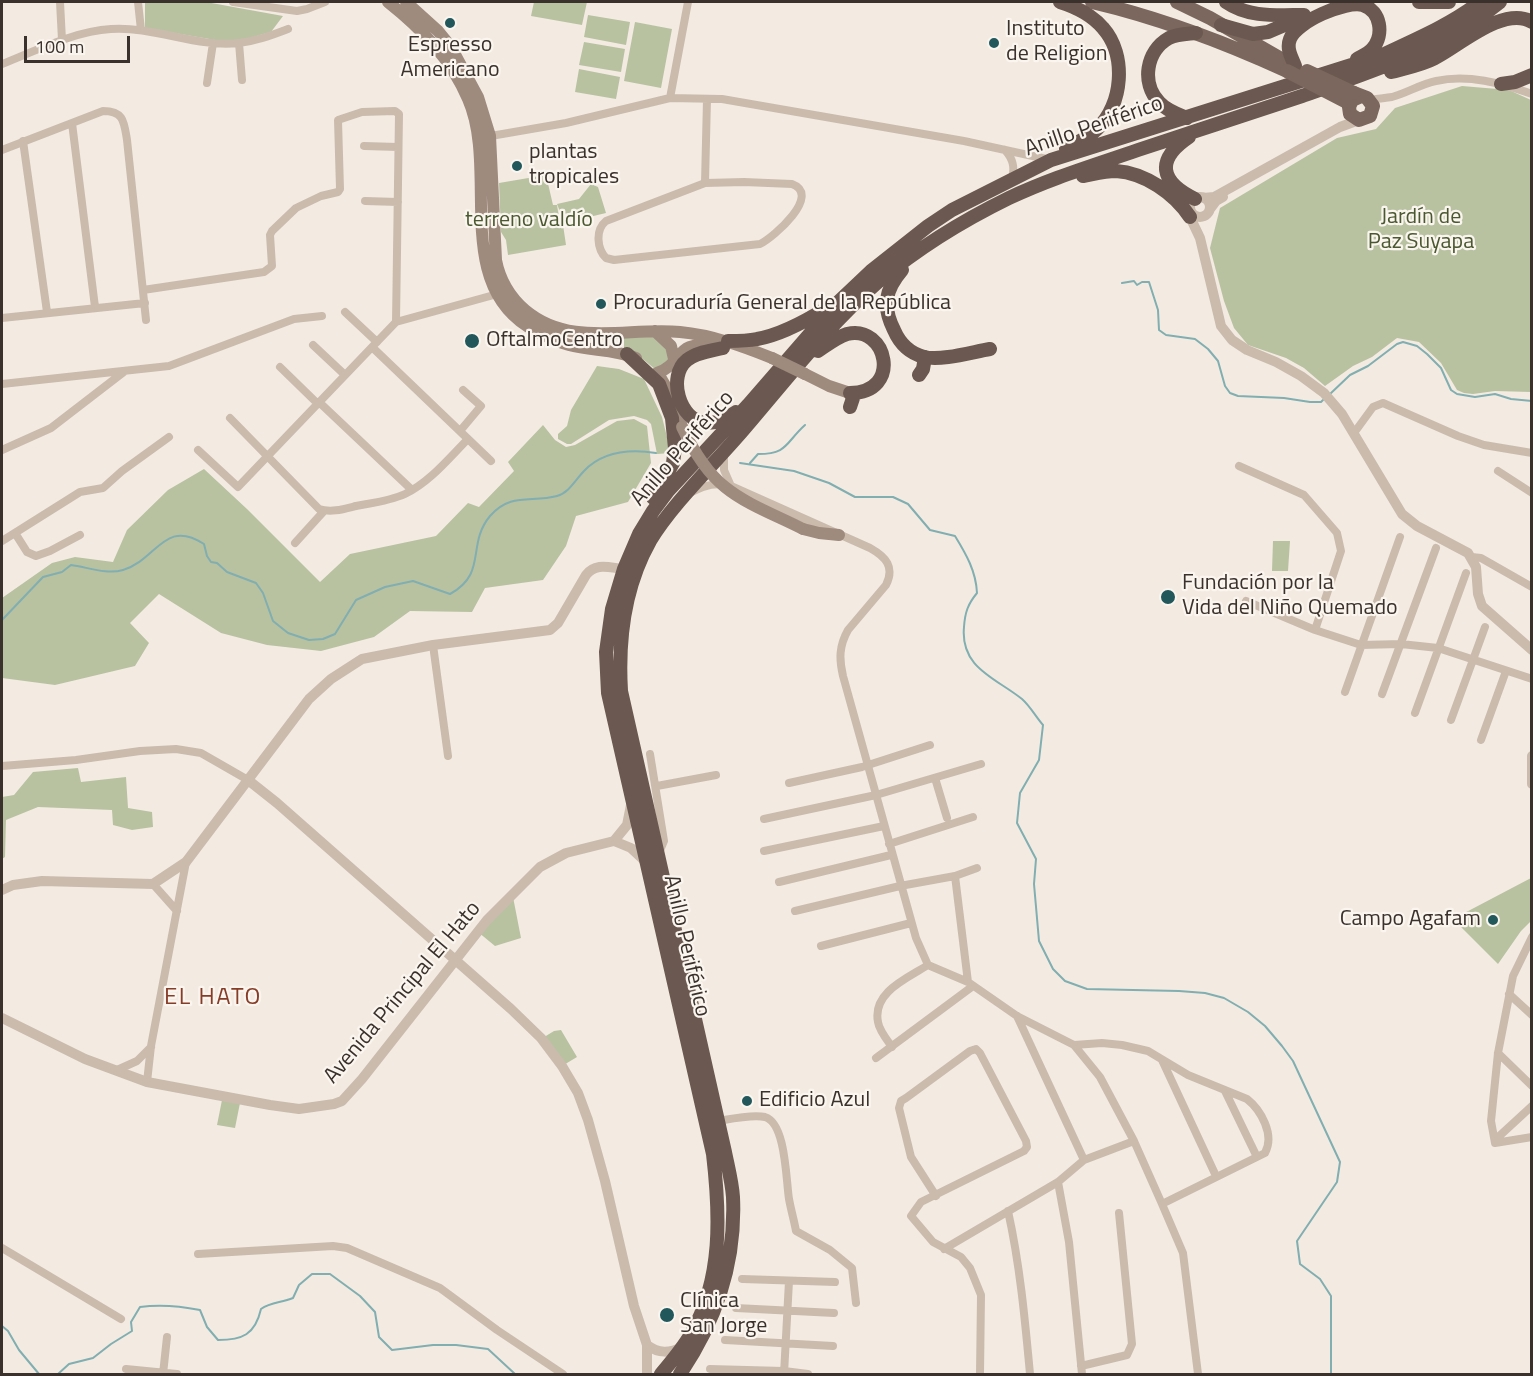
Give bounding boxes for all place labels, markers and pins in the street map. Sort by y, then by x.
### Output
marker: Espresso Americano [443,16,457,30]
place label: Instituto de Religion [1006,17,1108,68]
place label: Espresso Americano [400,33,500,84]
marker: Instituto de Religion [987,36,1001,50]
place label: plantas tropicales [529,140,619,192]
marker: plantas tropicales [510,159,524,173]
place label: Procuraduría General de la República [613,291,951,317]
marker: Procuraduría General de la República [594,297,608,311]
place label: OftalmoCentro [486,328,623,354]
marker: OftalmoCentro [463,332,481,350]
place label: Fundación por la Vida del Niño Quemado [1182,571,1398,622]
marker: Fundación por la Vida del Niño Quemado [1159,588,1177,606]
place label: Campo Agafam [1340,907,1481,933]
marker: Campo Agafam [1486,913,1500,927]
place label: Edificio Azul [759,1088,870,1114]
marker: Edificio Azul [740,1094,754,1108]
place label: Clínica San Jorge [680,1289,767,1340]
marker: Clínica San Jorge [658,1306,676,1324]

